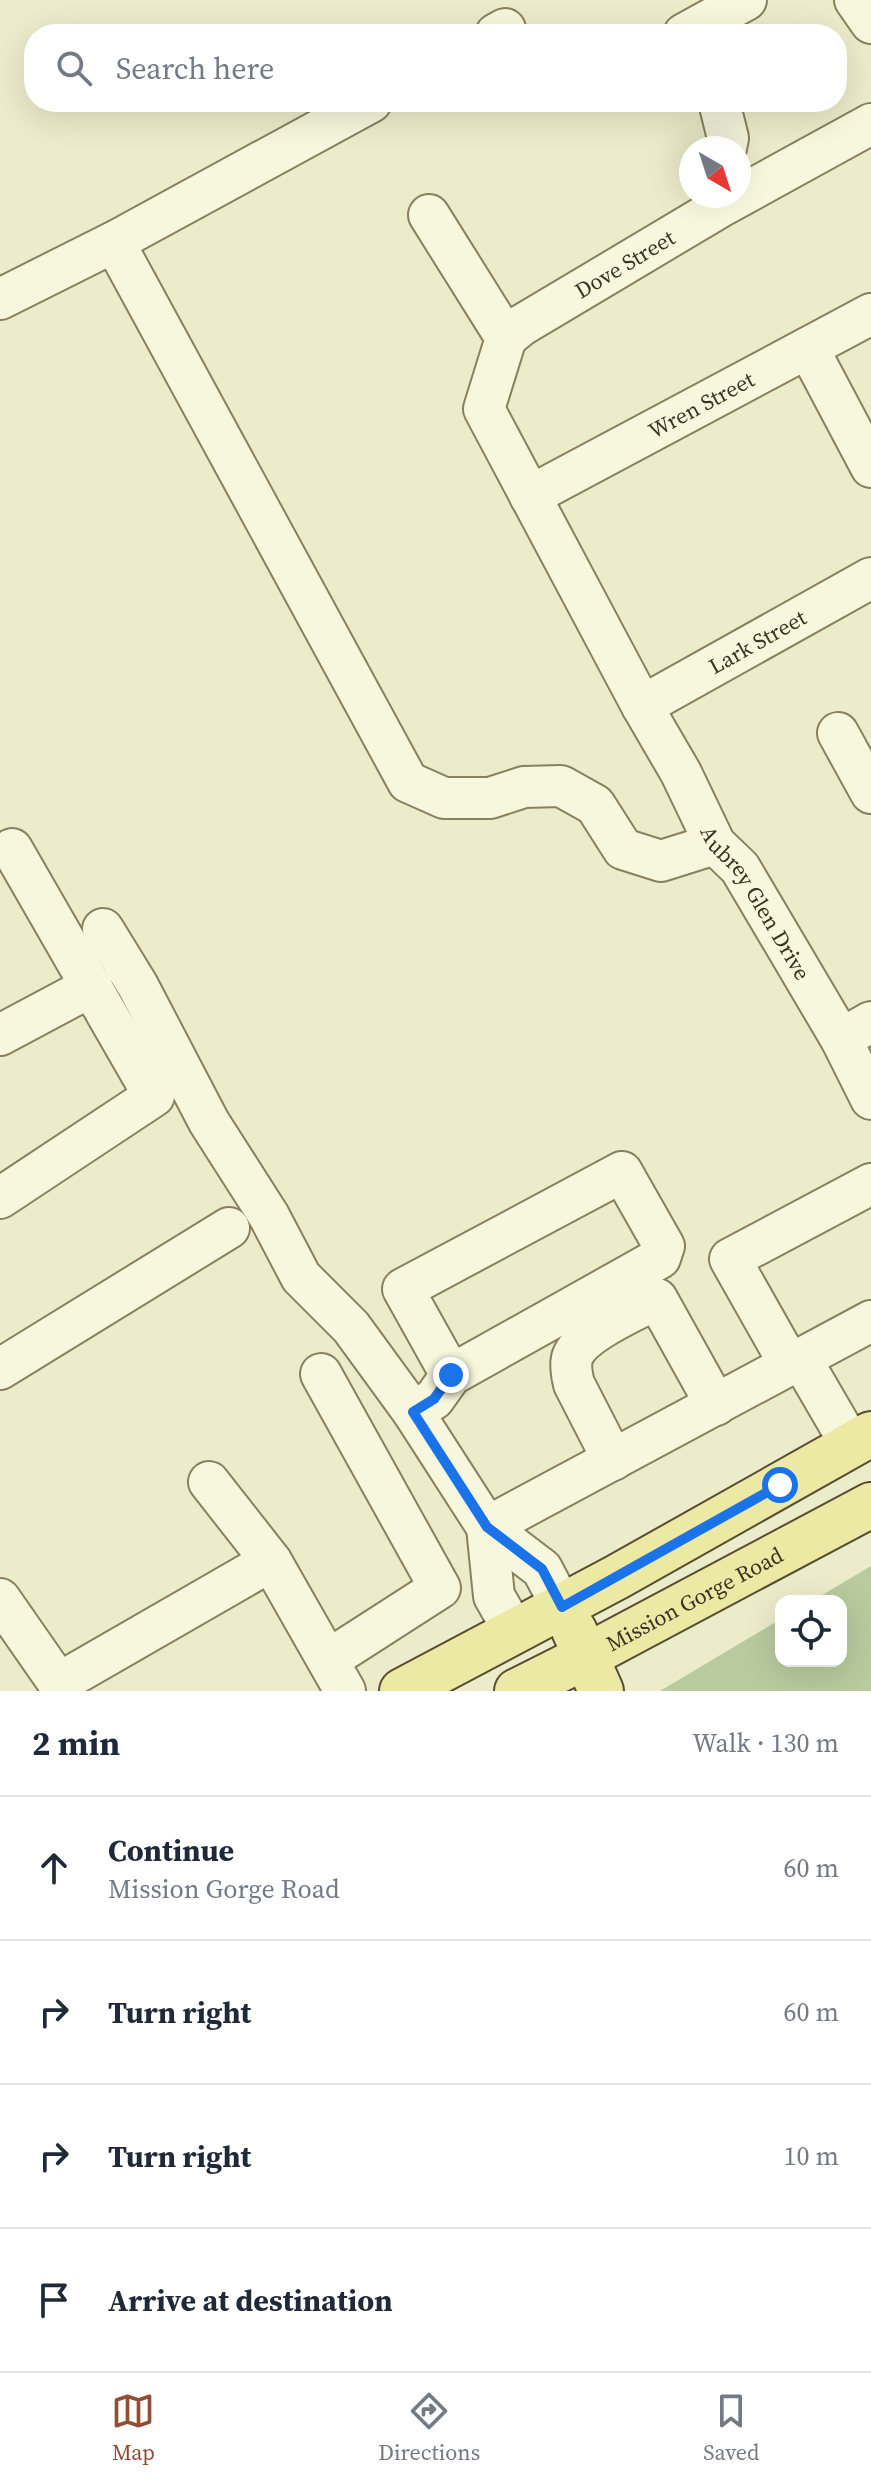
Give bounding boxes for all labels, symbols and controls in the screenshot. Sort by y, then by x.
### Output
search box [24,24,847,112]
icon: search [52,46,96,90]
text: Search here [116,48,274,89]
north arrow [679,136,751,208]
street label: Dove Street [569,222,681,305]
street label: Wren Street [643,364,760,445]
street label: Lark Street [703,602,812,681]
street label: Aubrey Glen Drive [694,821,818,985]
route end [433,1357,469,1393]
route start [762,1467,798,1503]
street label: Mission Gorge Road [601,1539,789,1658]
map controls [775,1595,847,1667]
button: locate [775,1595,847,1667]
text: 2 min [32,1720,120,1766]
text: Walk · 130 m [692,1725,839,1761]
text: Continue [108,1830,234,1871]
icon: ahead [32,1846,76,1890]
text: 60 m [784,1850,839,1886]
text: Mission Gorge Road [108,1871,340,1907]
icon: right [32,1990,76,2034]
text: Turn right [108,1992,251,2033]
text: 60 m [784,1994,839,2030]
icon: right [32,2134,76,2178]
text: Turn right [108,2136,251,2177]
text: 10 m [784,2138,839,2174]
icon: arrive [32,2278,76,2322]
text: Arrive at destination [108,2280,393,2321]
tab: Map [111,2389,155,2467]
tab: Directions [378,2389,480,2467]
tab: Saved [703,2389,760,2467]

